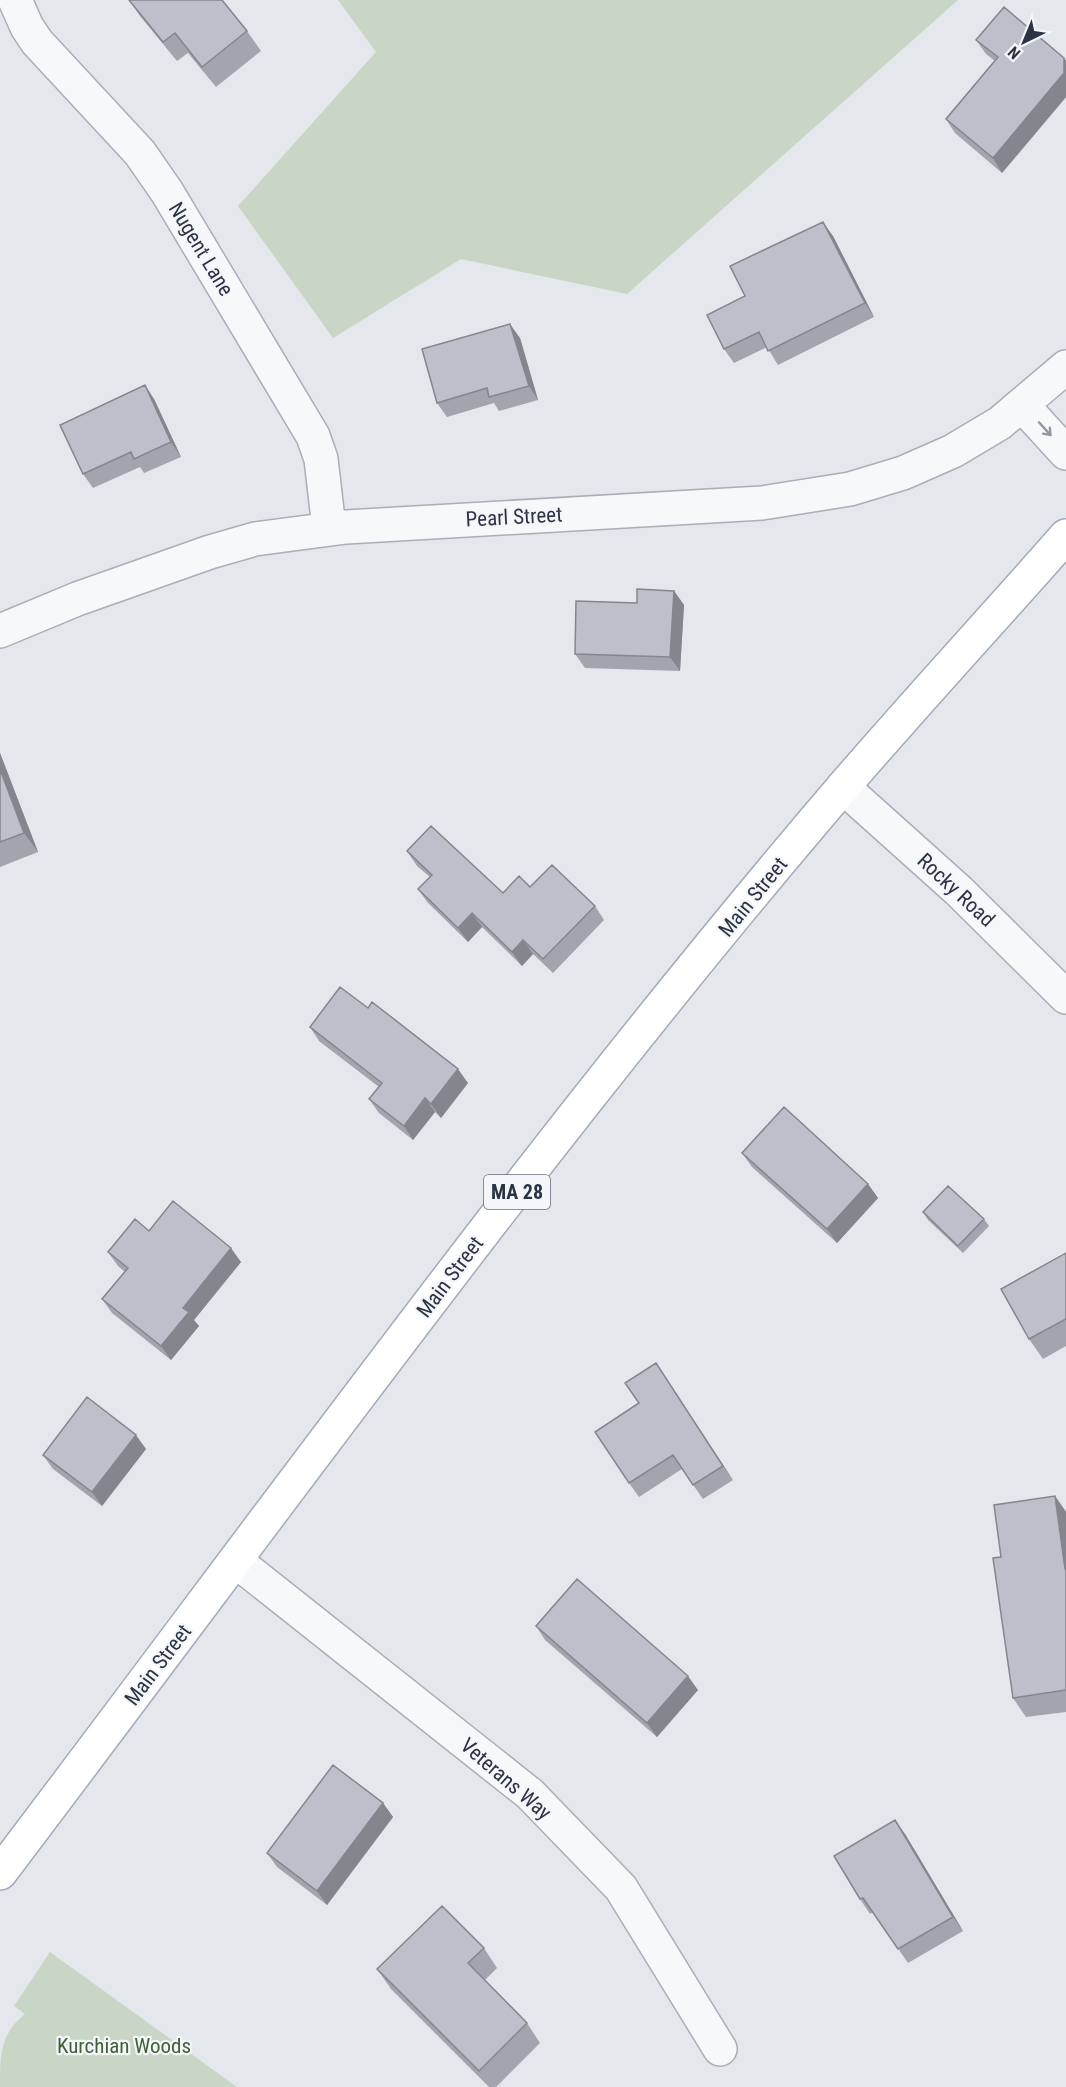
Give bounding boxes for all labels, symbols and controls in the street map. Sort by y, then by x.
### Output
north arrow [994,12,1054,72]
text: N [1004,42,1024,63]
street label: Nugent Lane [164,198,238,300]
one-way arrow [1038,421,1052,436]
street label: Pearl Street [465,502,563,532]
street label: Rocky Road [912,848,1000,932]
street label: Main Street [714,853,792,941]
road number: MA 28 [484,1175,550,1209]
street label: Main Street [412,1232,488,1322]
street label: Main Street [120,1620,196,1710]
street label: Veterans Way [456,1733,556,1825]
park label: Kurchian Woods [57,2034,191,2058]

